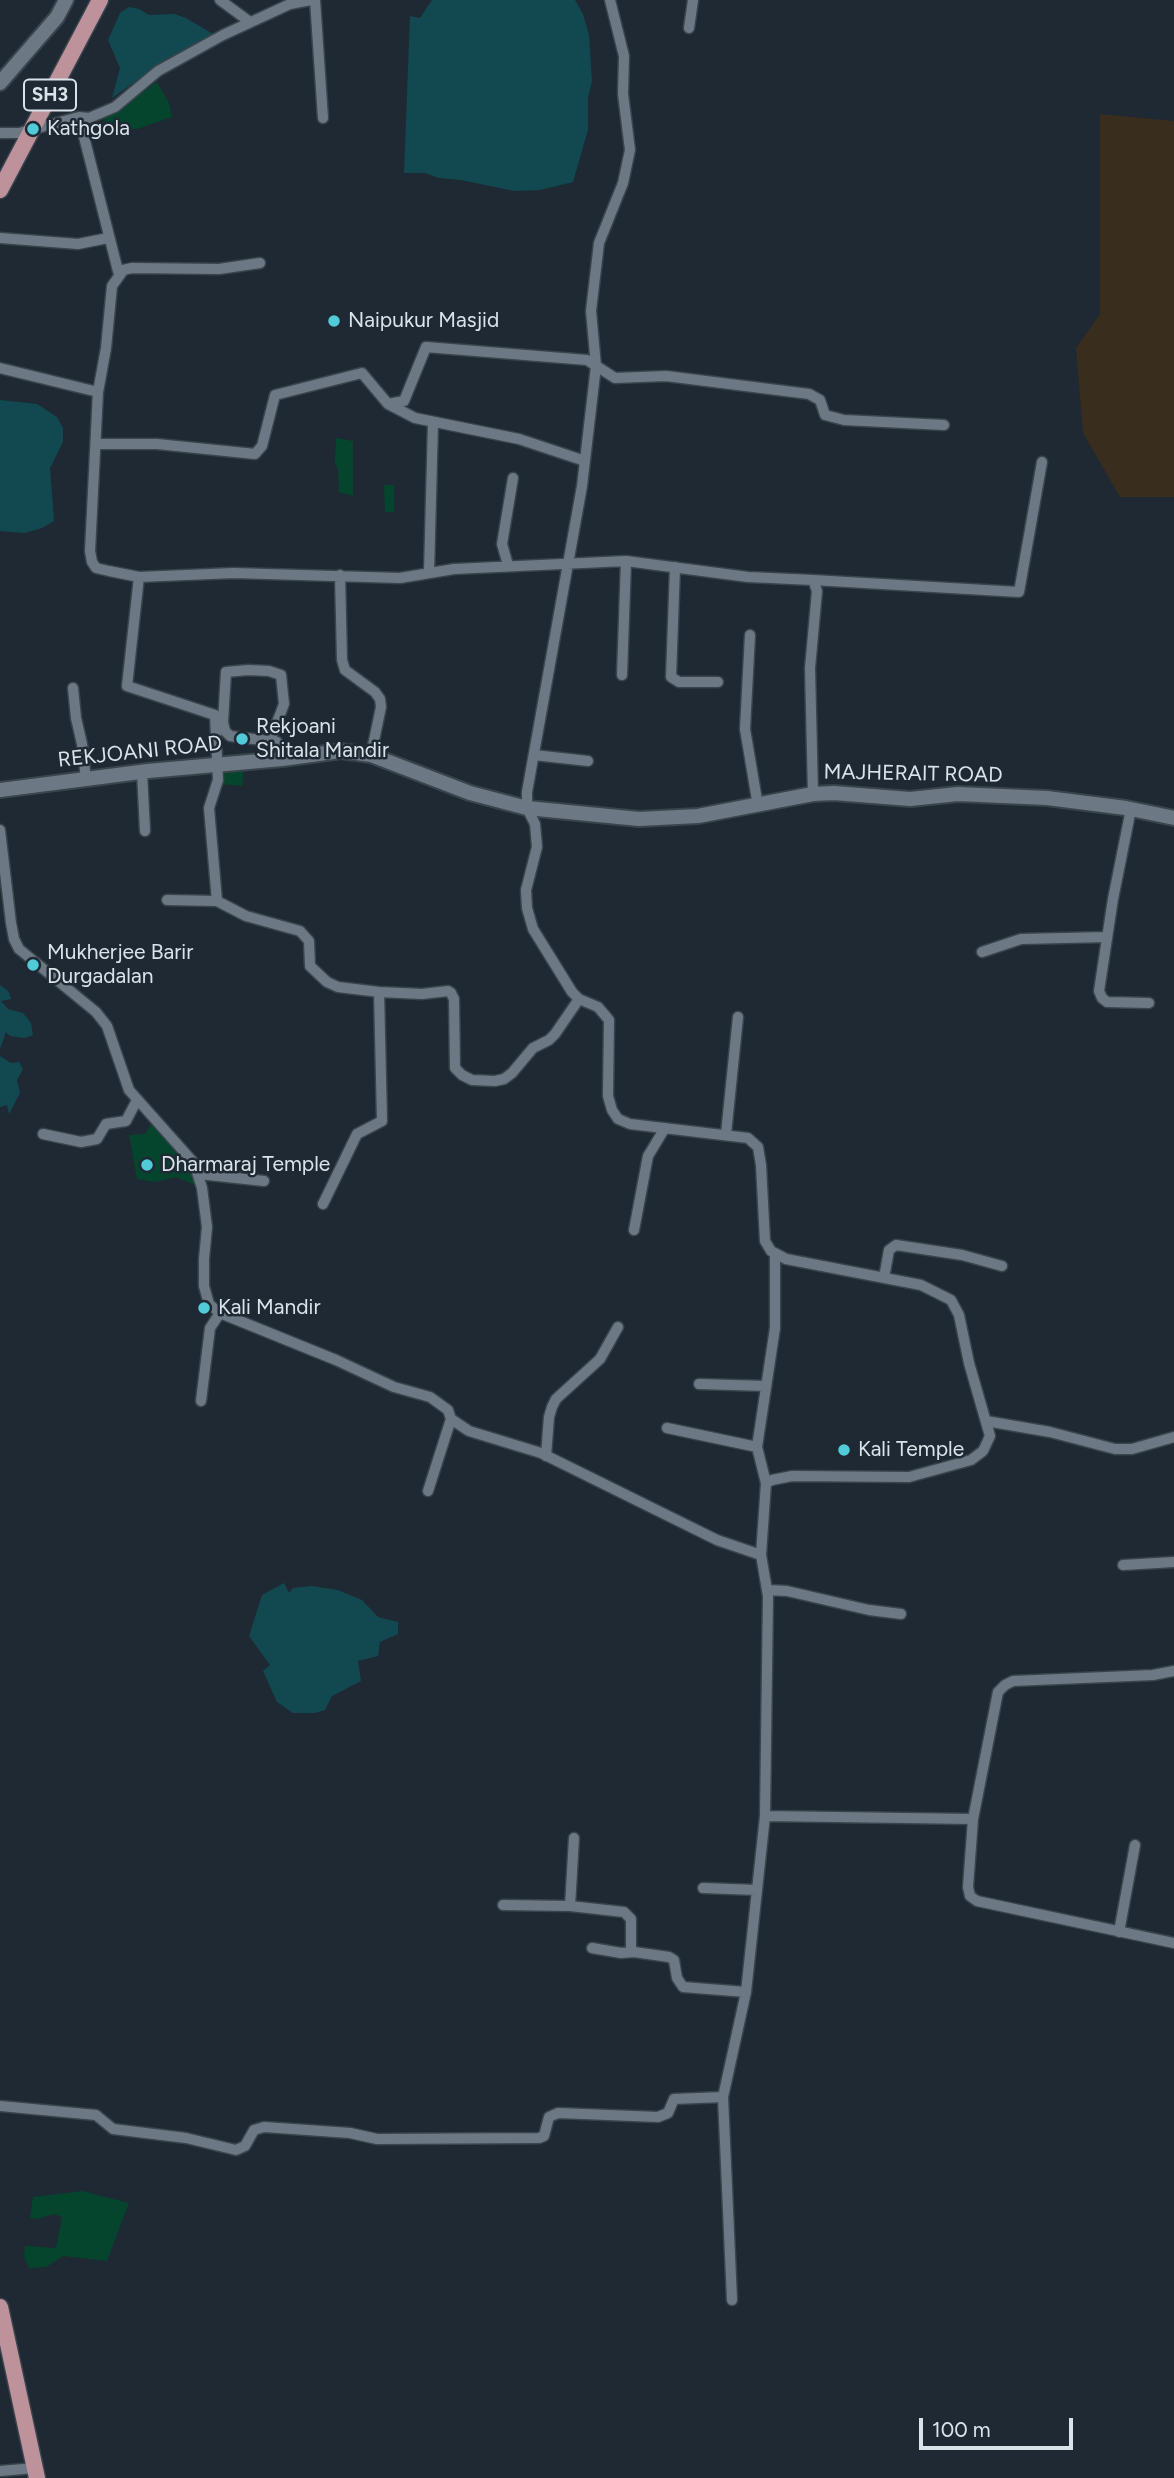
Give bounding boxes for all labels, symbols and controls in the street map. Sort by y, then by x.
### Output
road number: SH3 [24,80,76,110]
place label: Kathgola [47,116,130,142]
marker: Kathgola [25,121,41,137]
place label: Naipukur Masjid [348,308,499,334]
marker: Naipukur Masjid [326,313,342,329]
place label: Rekjoani Shitala Mandir [256,714,389,764]
street label: REKJOANI ROAD [57,731,223,773]
marker: Rekjoani Shitala Mandir [234,731,250,747]
street label: MAJHERAIT ROAD [823,760,1003,788]
place label: Mukherjee Barir Durgadalan [47,940,193,990]
marker: Mukherjee Barir Durgadalan [25,957,41,973]
place label: Dharmaraj Temple [161,1152,330,1178]
marker: Dharmaraj Temple [139,1157,155,1173]
place label: Kali Mandir [218,1295,320,1321]
marker: Kali Mandir [196,1300,212,1316]
place label: Kali Temple [858,1437,964,1463]
marker: Kali Temple [836,1442,852,1458]
scale bar [922,2404,1076,2448]
text: 100 m [932,2417,991,2442]

